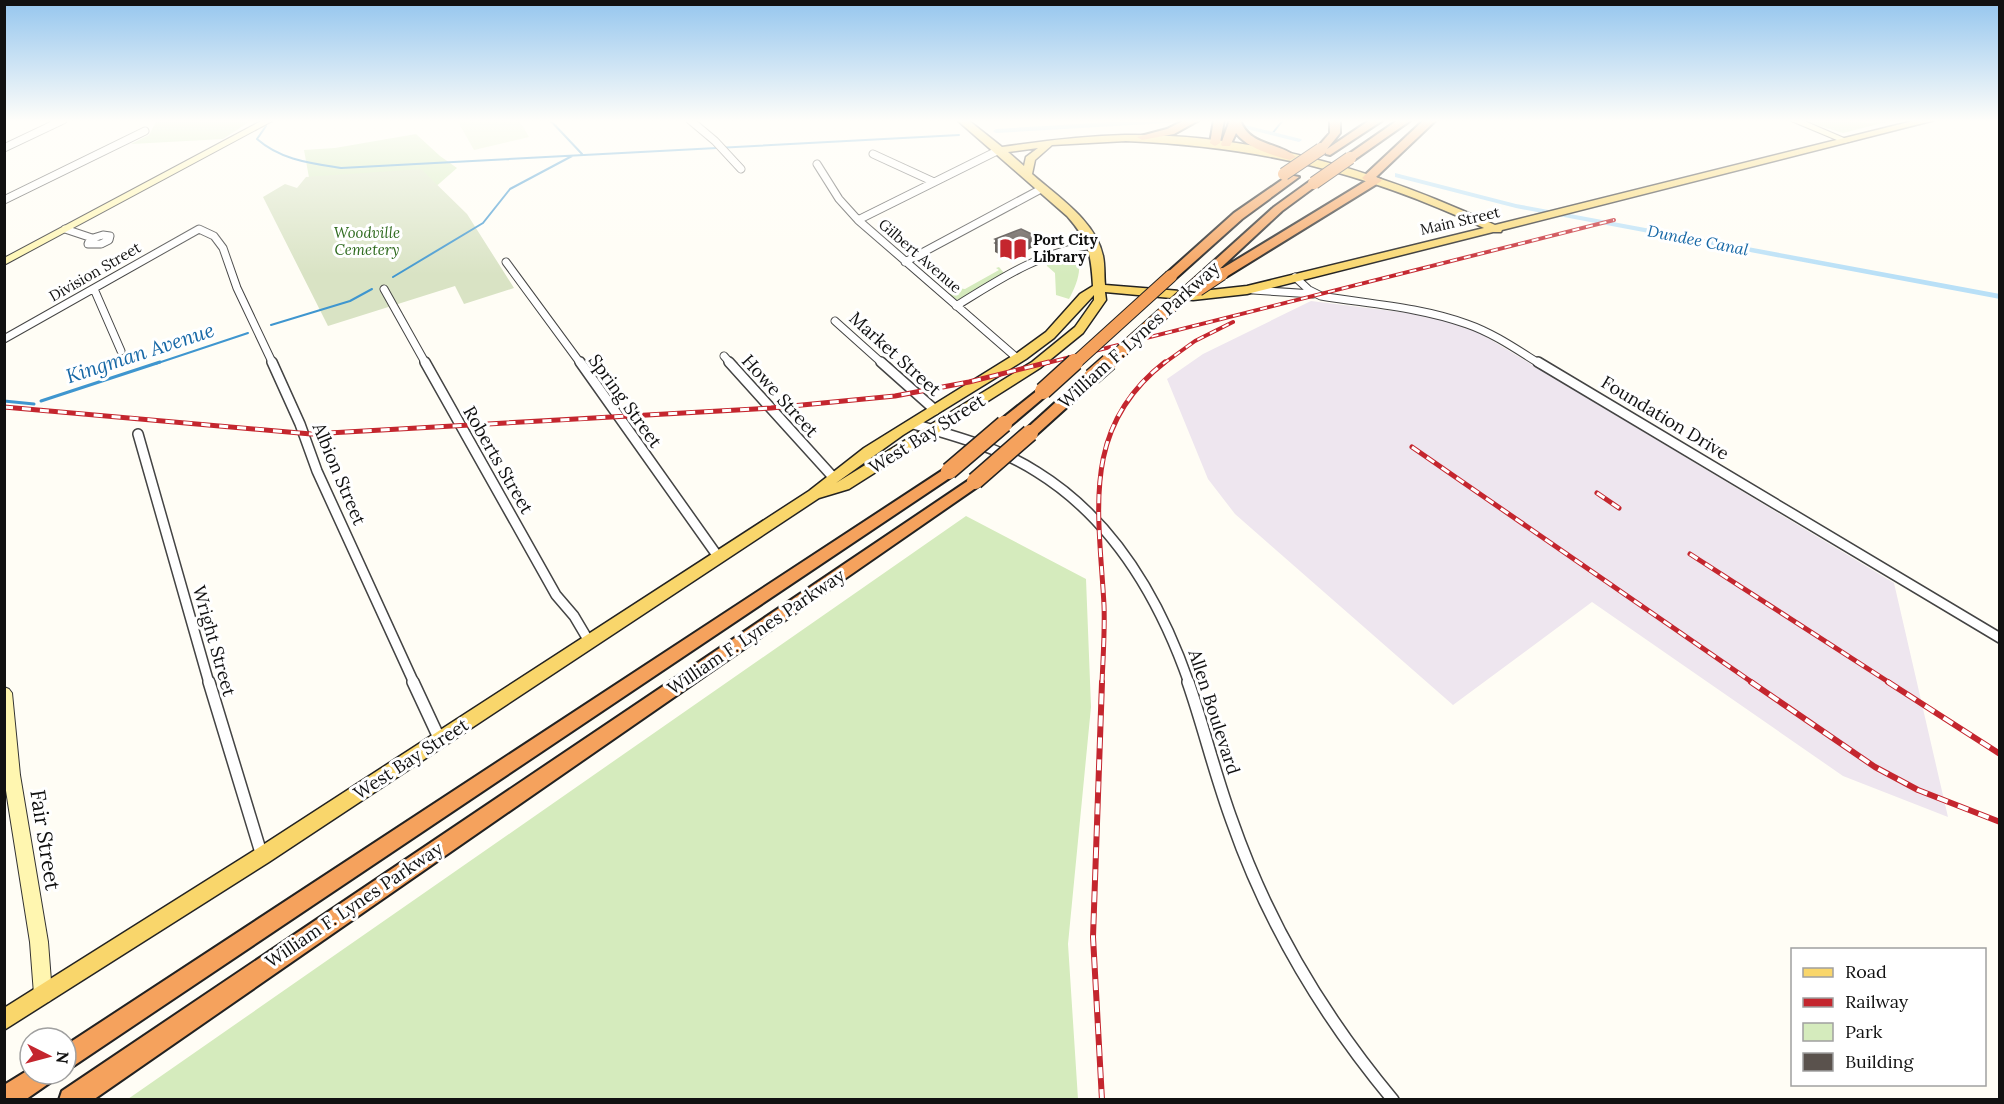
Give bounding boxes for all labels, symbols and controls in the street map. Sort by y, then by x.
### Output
street label: Main Street [1418,202,1502,239]
street label: Gilbert Avenue [875,214,966,297]
water label: Dundee Canal [1646,220,1751,260]
park label: Woodville Cemetery [334,223,400,259]
place label: Port City Library [1033,230,1099,266]
library icon: Port City Library [998,234,1028,264]
street label: Division Street [46,238,144,305]
street label: William F. Lynes Parkway [1053,256,1224,413]
street label: Market Street [845,306,946,401]
water label: Kingman Avenue [63,317,217,388]
street label: Spring Street [584,349,667,452]
street label: Howe Street [737,349,824,442]
street label: Foundation Drive [1597,370,1734,465]
street label: West Bay Street [864,389,989,478]
street label: Roberts Street [458,402,539,518]
street label: Albion Street [307,418,371,528]
street label: William F. Lynes Parkway [663,563,849,700]
street label: Wright Street [188,583,241,699]
street label: Allen Boulevard [1183,645,1246,778]
street label: West Bay Street [349,713,473,804]
street label: Fair Street [24,788,67,893]
street label: William F. Lynes Parkway [261,836,447,973]
legend [1791,948,1986,1086]
text: Road [1845,960,1887,983]
text: Railway [1845,990,1909,1013]
text: Park [1845,1020,1883,1043]
north arrow [18,1026,78,1086]
text: N [52,1050,74,1065]
text: Building [1845,1050,1915,1073]

